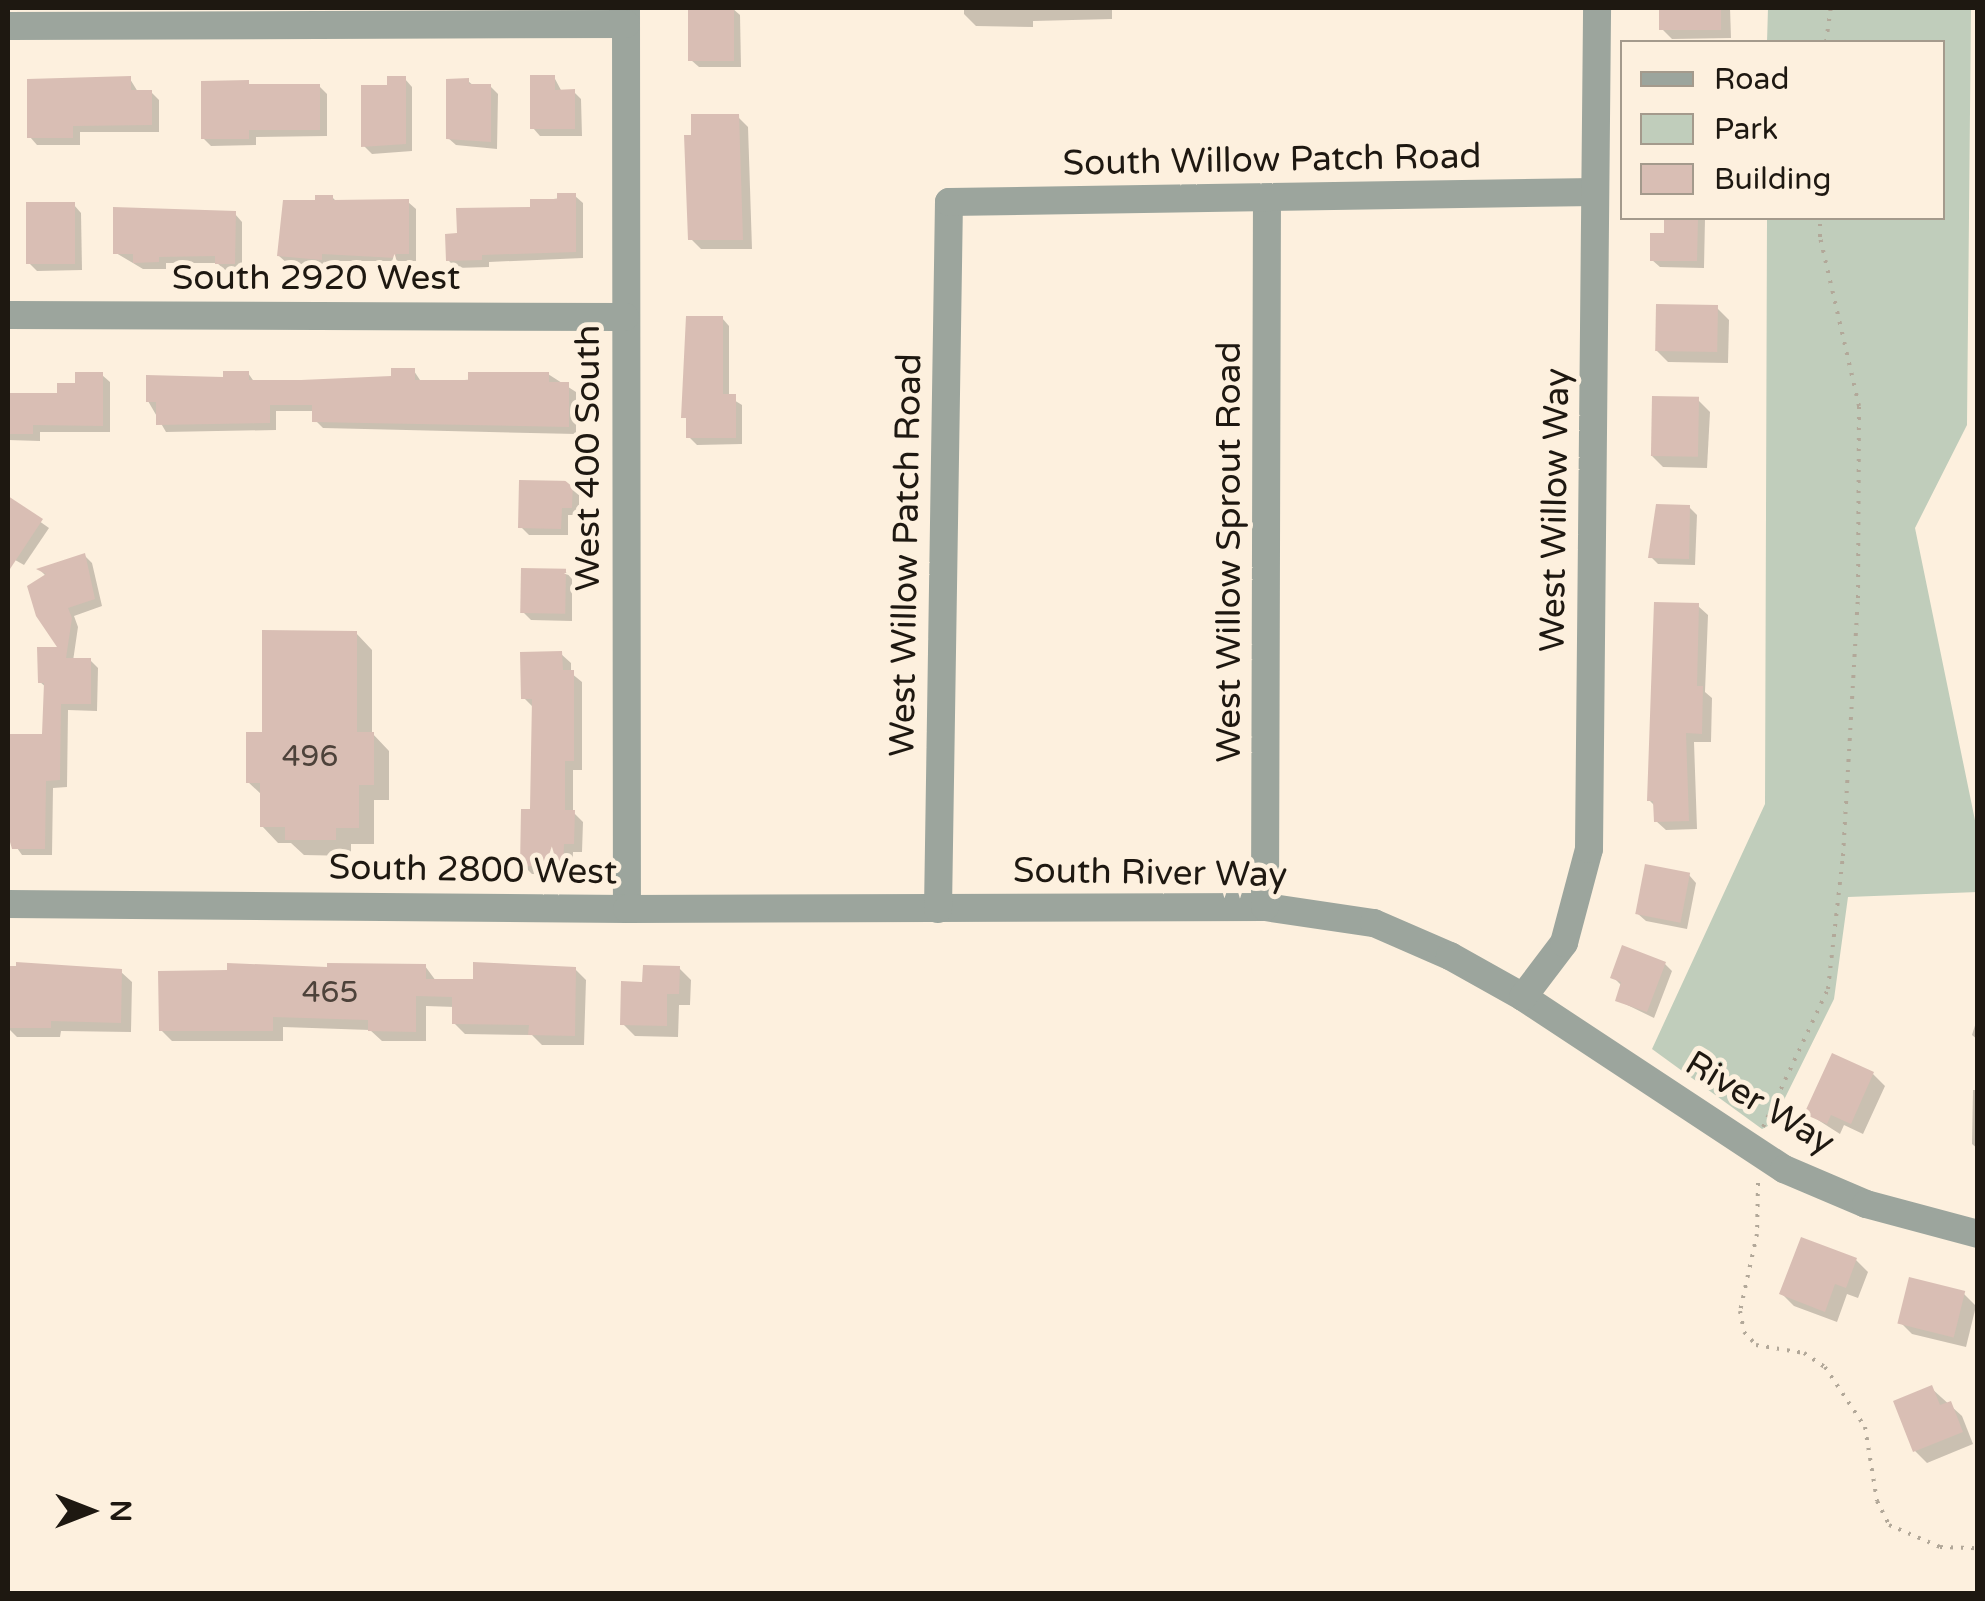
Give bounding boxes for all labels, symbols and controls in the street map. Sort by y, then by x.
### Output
legend [1620,40,1945,220]
text: Road [1714,61,1789,98]
text: Park [1714,111,1778,148]
street label: South Willow Patch Road [1062,135,1482,185]
text: Building [1714,161,1831,198]
street label: South 2920 West [172,257,460,299]
street label: West 400 South [567,325,609,591]
street label: West Willow Sprout Road [1208,341,1250,763]
street label: West Willow Patch Road [881,353,931,757]
street label: West Willow Way [1532,368,1578,652]
house number: 496 [282,739,338,775]
street label: South 2800 West [328,846,618,894]
street label: South River Way [1012,850,1288,896]
house number: 465 [302,975,358,1011]
street label: River Way [1678,1042,1842,1164]
north arrow [40,1461,140,1561]
text: N [103,1500,137,1522]

